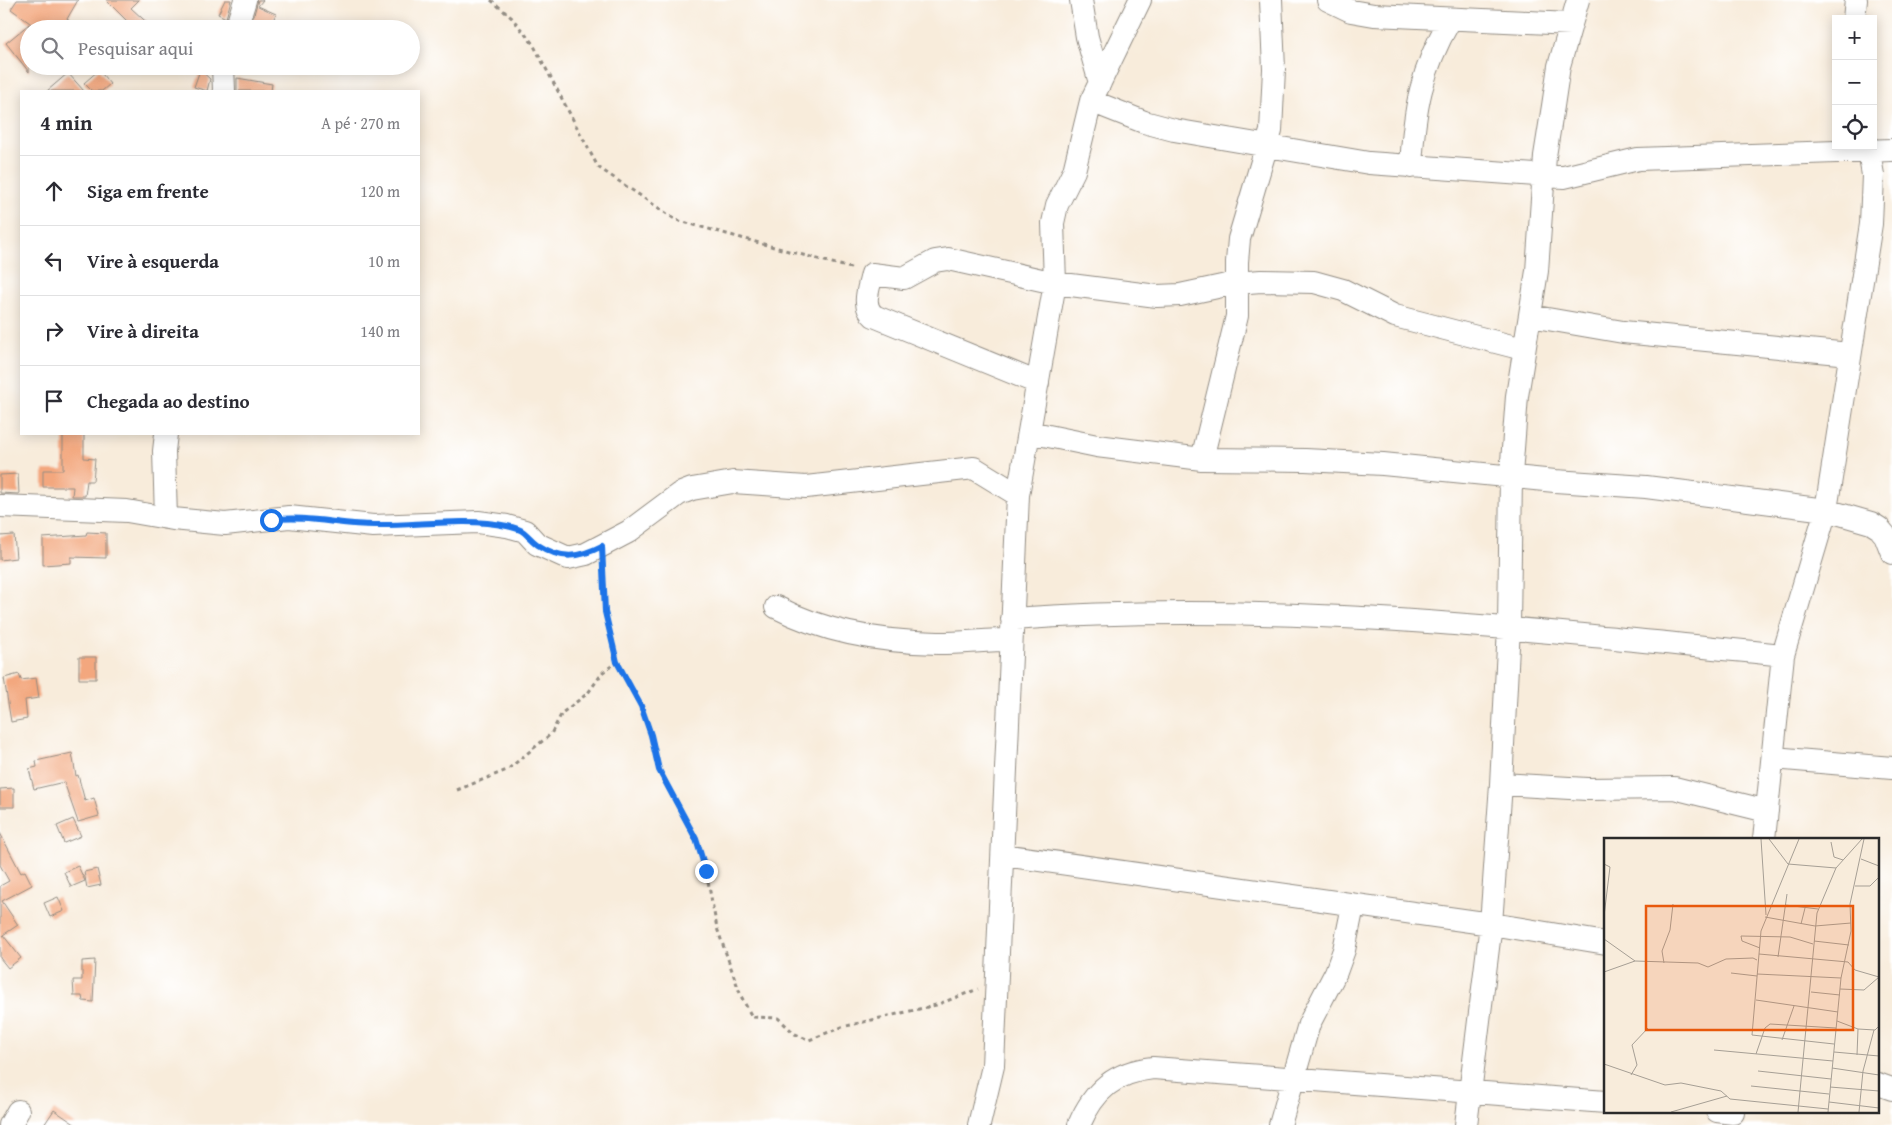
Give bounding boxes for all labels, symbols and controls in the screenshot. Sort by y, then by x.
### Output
map controls [1832,15,1877,150]
button: + [1832,15,1877,60]
search box [20,20,420,75]
icon: search [38,34,66,62]
text: Pesquisar aqui [78,34,193,62]
button: − [1832,60,1877,105]
button: locate [1832,105,1877,150]
text: 4 min [40,107,92,138]
text: A pé · 270 m [321,111,400,135]
icon: ahead [40,177,68,205]
text: Siga em frente [87,177,209,205]
text: 120 m [360,179,400,203]
icon: left [40,247,68,275]
text: Vire à esquerda [87,247,219,275]
text: 10 m [368,249,400,273]
icon: right [40,317,68,345]
text: Vire à direita [87,317,199,345]
text: 140 m [360,319,400,343]
icon: arrive [40,387,68,415]
text: Chegada ao destino [87,387,250,415]
route start [260,509,283,532]
inset map [1604,838,1880,1112]
route end [695,860,718,883]

